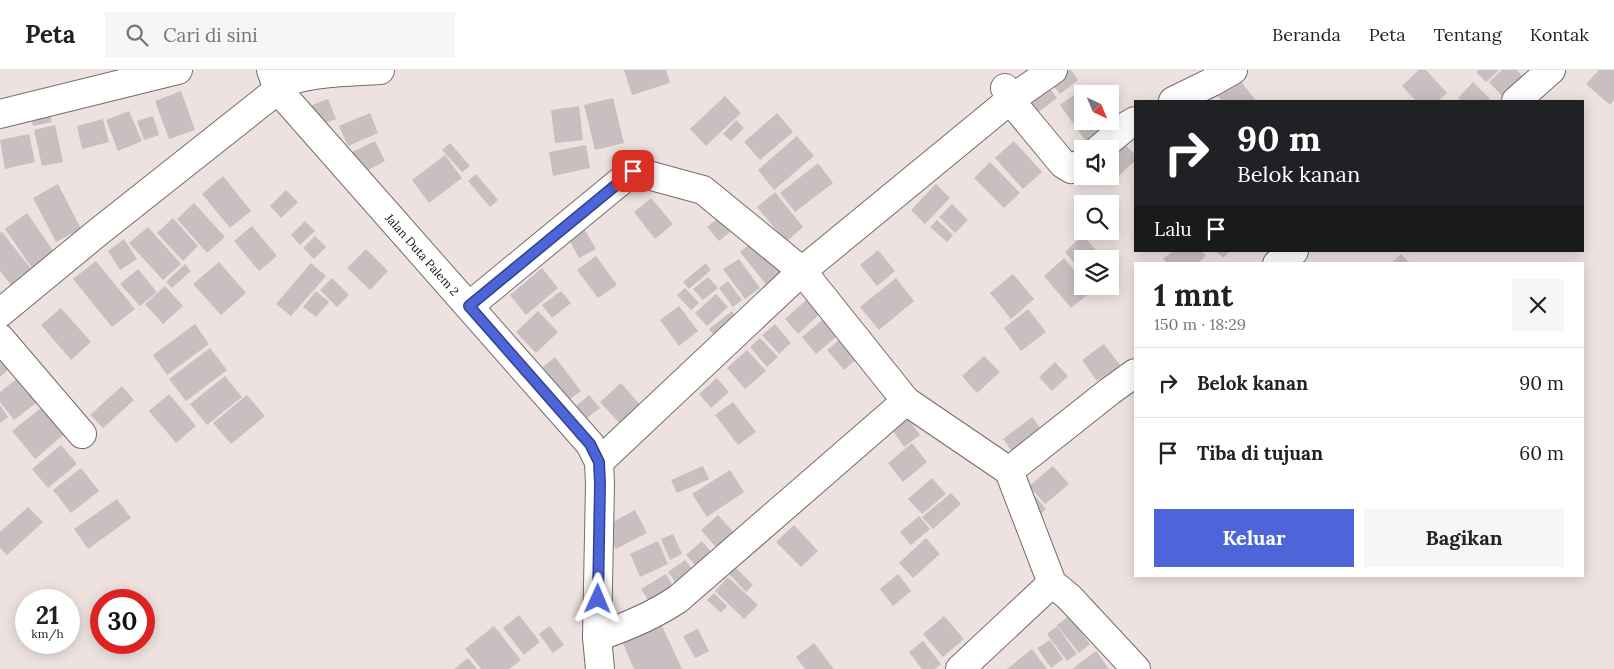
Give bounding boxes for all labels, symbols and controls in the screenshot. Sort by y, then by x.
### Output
search box [105,12,455,57]
text: Peta [25,19,75,50]
icon: search [123,21,151,49]
text: Cari di sini [163,23,258,47]
text: Beranda [1272,23,1341,46]
text: Peta [1369,23,1405,46]
text: Tentang [1433,23,1502,46]
text: Kontak [1530,23,1589,46]
north arrow [1074,85,1119,130]
map controls [1074,85,1119,295]
text: 90 m [1237,116,1321,161]
icon: right [1154,120,1219,185]
button: sound [1074,140,1119,185]
pin [612,150,654,192]
icon: arrive [619,157,647,185]
text: Belok kanan [1237,160,1360,188]
button: search [1074,195,1119,240]
street label: Jalan Duta Palem 2 [382,209,463,298]
icon: arrive [1202,215,1230,243]
text: Lalu [1154,217,1192,241]
button: layers [1074,250,1119,295]
text: 1 mnt [1154,276,1233,314]
button: close [1512,279,1564,331]
text: 150 m · 18:29 [1154,314,1246,334]
icon: right [1154,369,1182,397]
text: Belok kanan [1197,371,1308,395]
text: 90 m [1519,371,1564,395]
icon: arrive [1154,439,1182,467]
text: Tiba di tujuan [1197,441,1323,465]
text: 60 m [1519,441,1564,465]
button: Keluar [1154,509,1354,567]
button: Bagikan [1364,509,1564,567]
position arrow [571,572,623,624]
speed limit sign: 30 [90,589,155,654]
text: 21 [36,599,59,631]
text: km/h [31,626,64,641]

